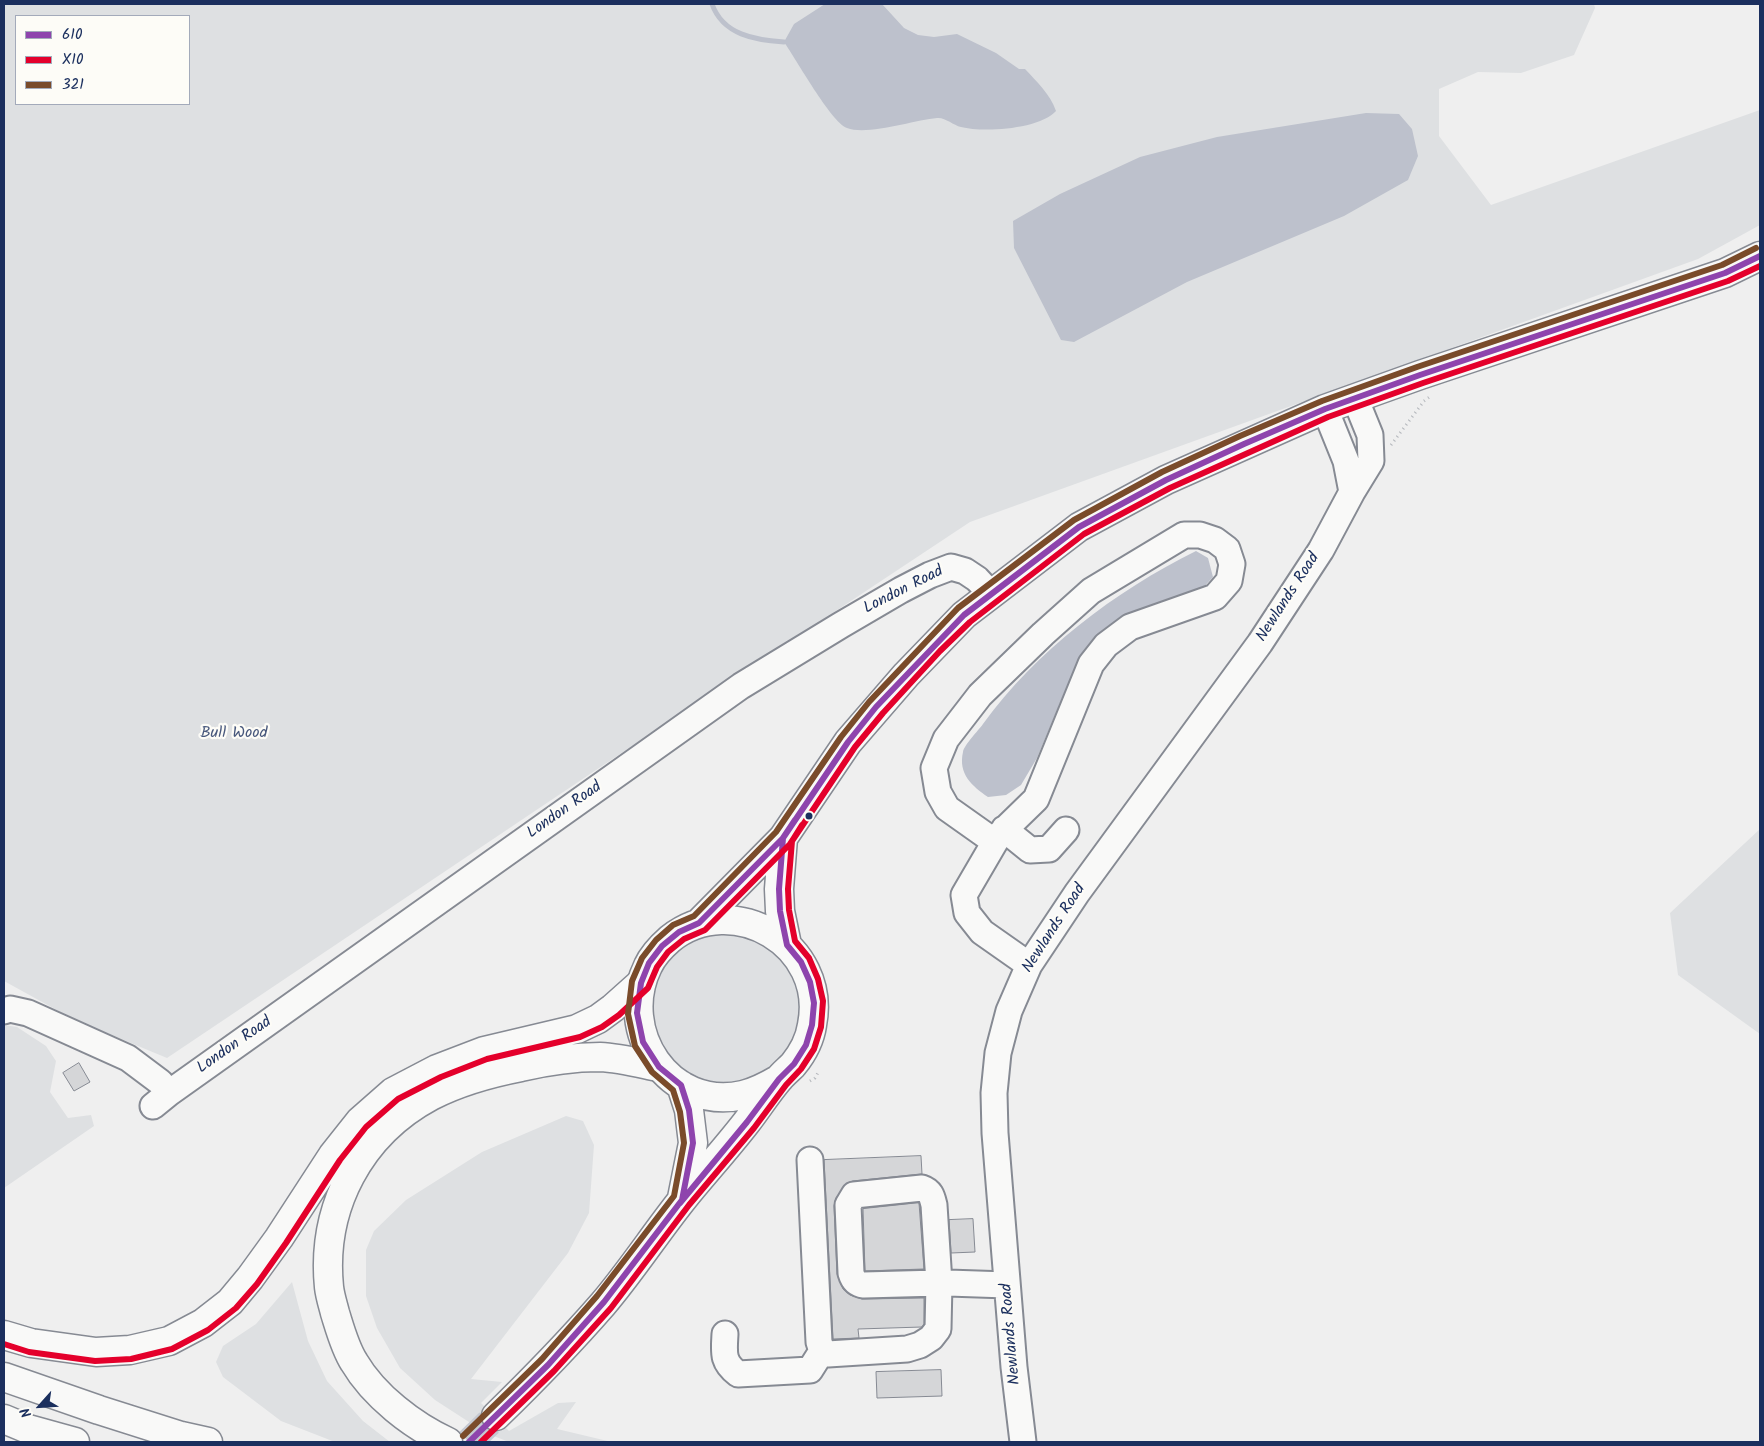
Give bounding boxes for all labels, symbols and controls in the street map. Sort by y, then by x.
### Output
legend [15,15,190,105]
text: 610 [62,23,83,47]
text: X10 [62,48,84,72]
text: 321 [62,73,84,97]
street label: Newlands Road [1253,550,1325,646]
street label: London Road [861,563,947,619]
park label: Bull Wood [200,724,268,744]
street label: London Road [524,778,606,844]
unlabelled marker [804,811,814,821]
street label: Newlands Road [1019,881,1091,977]
street label: London Road [194,1013,276,1079]
street label: Newlands Road [998,1282,1026,1386]
north arrow [15,1381,65,1431]
text: N [15,1404,38,1421]

